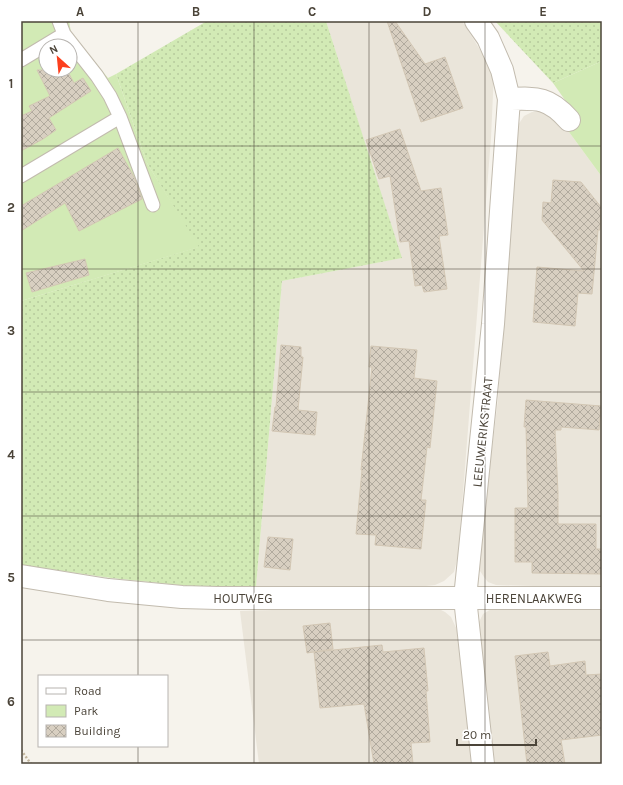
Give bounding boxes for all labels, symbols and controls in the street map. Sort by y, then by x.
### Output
text: A [76,4,84,19]
text: B [192,4,200,19]
text: C [308,4,316,19]
text: D [423,4,432,19]
text: E [539,4,547,19]
north arrow [38,38,78,78]
text: N [47,42,60,57]
text: 1 [9,76,13,91]
text: 2 [7,200,15,215]
text: 3 [7,323,15,338]
street label: LEEUWERIKSTRAAT [469,376,496,488]
text: 4 [7,447,15,462]
text: 5 [7,570,15,585]
street label: HOUTWEG [213,591,273,606]
street label: HERENLAAKWEG [486,591,582,606]
legend [38,675,168,747]
text: Road [74,684,102,698]
text: 6 [7,694,15,709]
text: Park [74,704,99,718]
scale bar [457,721,536,747]
text: Building [74,724,121,738]
text: 20 m [463,728,491,742]

